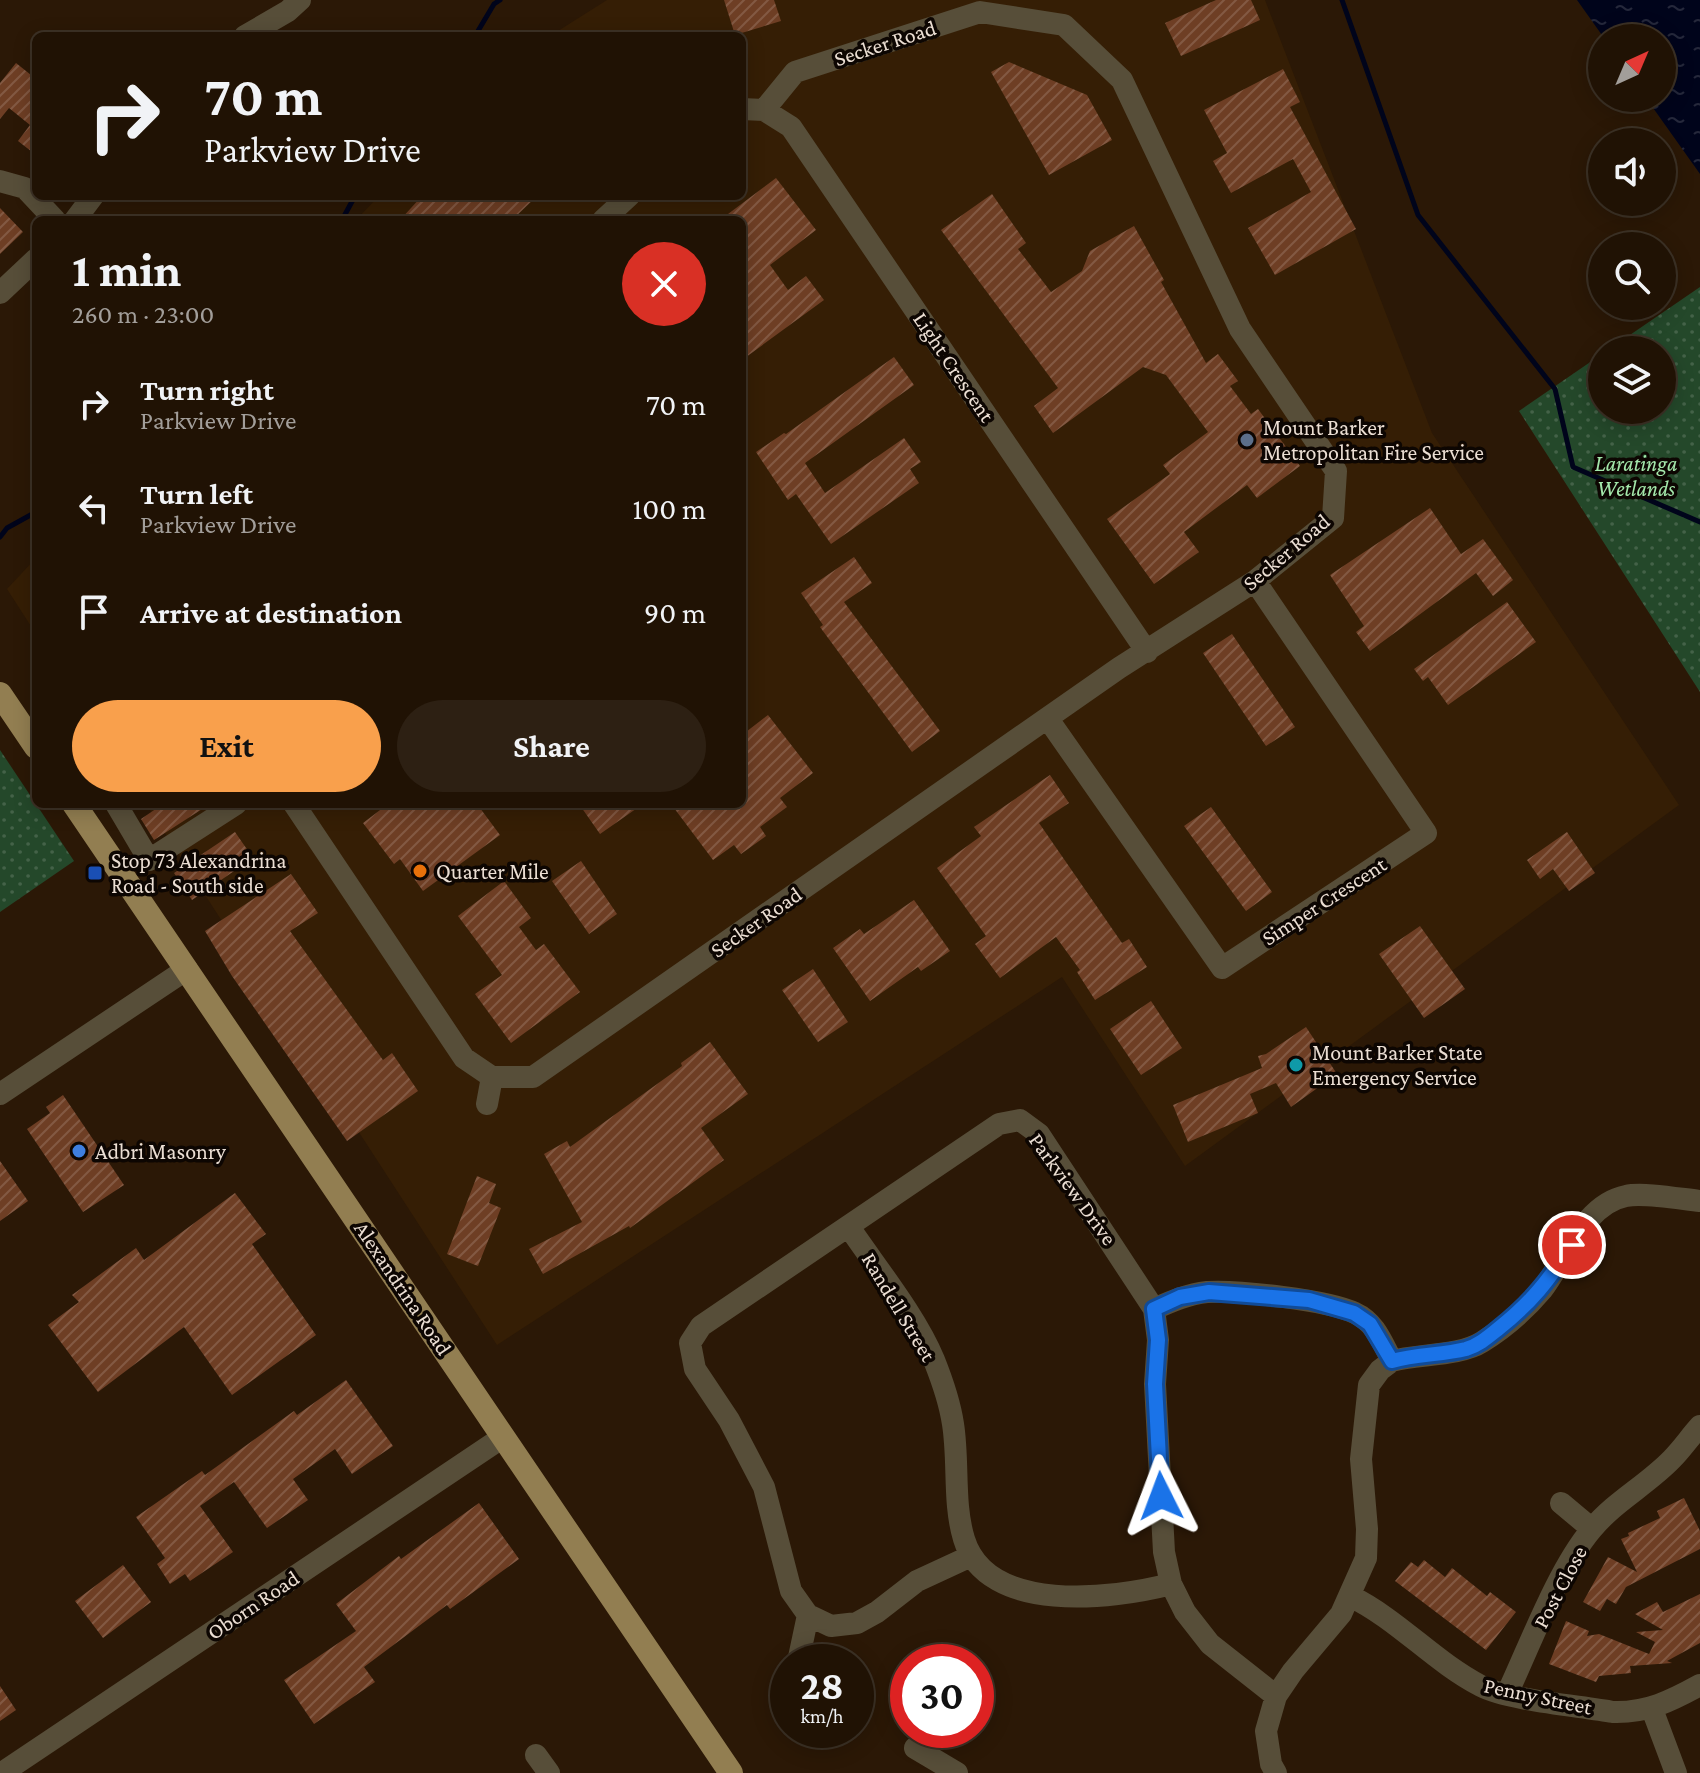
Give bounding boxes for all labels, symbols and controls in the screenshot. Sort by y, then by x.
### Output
street label: Secker Road [831,15,939,71]
north arrow [1588,24,1676,112]
map controls [1588,24,1676,424]
icon: right [72,64,176,168]
text: 70 m [204,65,323,127]
button: sound [1588,128,1676,216]
text: Parkview Drive [204,130,421,170]
button: search [1588,232,1676,320]
button: close [622,242,706,326]
text: 1 min [72,243,181,296]
text: 260 m · 23:00 [72,300,214,329]
street label: Light Crescent [908,307,1000,427]
button: layers [1588,336,1676,424]
text: Turn right [140,373,274,406]
icon: right [72,382,116,426]
text: 70 m [646,388,706,421]
text: Parkview Drive [140,406,297,435]
place label: Mount Barker Metropolitan Fire Service [1263,415,1484,465]
marker: Mount Barker Metropolitan Fire Service [1238,431,1256,449]
park label: Laratinga Wetlands [1595,451,1677,501]
text: Turn left [140,477,253,510]
icon: left [72,486,116,530]
text: 100 m [632,492,706,525]
street label: Secker Road [1238,508,1335,596]
text: Parkview Drive [140,510,297,539]
icon: arrive [72,590,116,634]
text: Arrive at destination [140,596,402,629]
text: 90 m [644,596,706,629]
button: Exit [72,700,381,792]
button: Share [397,700,706,792]
place label: Stop 73 Alexandrina Road - South side [111,848,287,898]
street label: Simper Crescent [1257,851,1391,951]
place label: Quarter Mile [436,859,549,884]
marker: Quarter Mile [411,862,429,880]
marker: Stop 73 Alexandrina Road - South side [86,864,104,882]
street label: Secker Road [706,881,807,963]
place label: Mount Barker State Emergency Service [1312,1040,1482,1090]
marker: Mount Barker State Emergency Service [1287,1056,1305,1074]
street label: Parkview Drive [1024,1128,1122,1250]
place label: Adbri Masonry [95,1139,227,1164]
marker: Adbri Masonry [70,1142,88,1160]
pin [1538,1211,1606,1279]
street label: Alexandrina Road [349,1216,457,1360]
icon: arrive [1550,1223,1594,1267]
street label: Randell Street [857,1248,942,1367]
position arrow [1119,1454,1203,1538]
street label: Post Close [1528,1542,1592,1632]
street label: Oborn Road [202,1565,304,1645]
speed limit sign: 30 [890,1644,994,1748]
text: 28 [800,1663,844,1708]
street label: Penny Street [1482,1672,1595,1720]
text: km/h [800,1705,844,1727]

